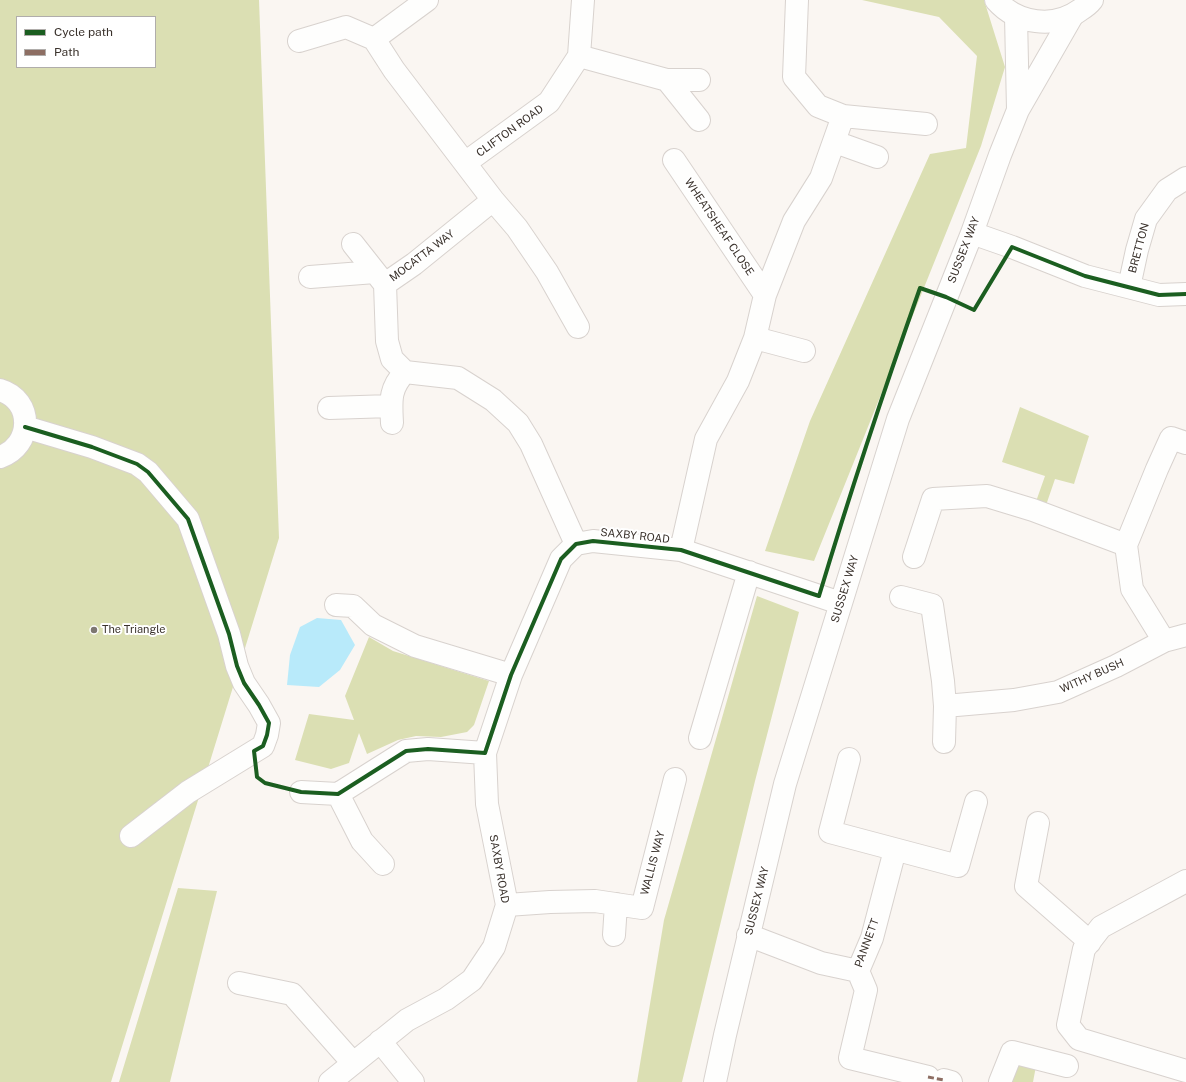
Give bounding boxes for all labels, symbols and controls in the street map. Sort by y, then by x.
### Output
legend [16,16,156,68]
text: Cycle path [54,25,113,39]
text: Path [54,45,80,59]
street label: CLIFTON ROAD [474,102,546,160]
street label: WHEATSHEAF CLOSE [682,176,756,278]
street label: SUSSEX WAY [945,215,983,285]
street label: BRETTON [1126,221,1152,275]
street label: MOCATTA WAY [387,227,457,285]
street label: SAXBY ROAD [600,526,670,546]
street label: SUSSEX WAY [828,554,862,624]
place label: The Triangle [102,623,166,637]
marker: The Triangle [89,625,99,635]
street label: WITHY BUSH [1058,656,1126,696]
street label: WALLIS WAY [638,830,668,896]
street label: SAXBY ROAD [486,834,512,904]
street label: SUSSEX WAY [742,865,772,937]
street label: PANNETT [852,917,882,969]

